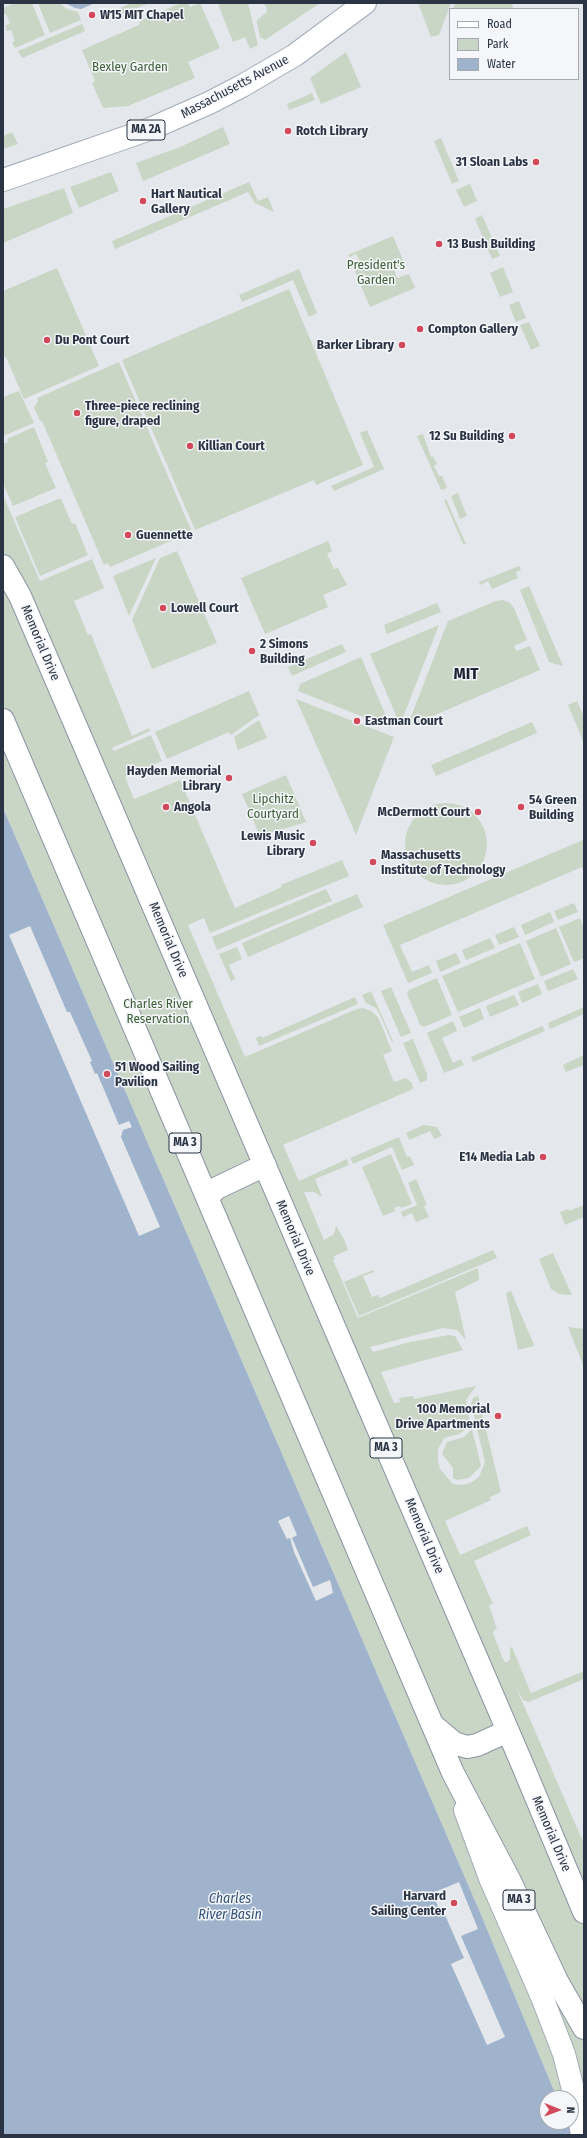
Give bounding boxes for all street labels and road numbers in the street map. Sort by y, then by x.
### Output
street label: Massachusetts Avenue [178,52,292,122]
road number: MA 2A [127,120,165,140]
street label: Memorial Drive [17,603,63,683]
street label: Memorial Drive [145,900,191,980]
road number: MA 3 [169,1133,201,1153]
street label: Memorial Drive [272,1198,318,1278]
road number: MA 3 [370,1438,402,1458]
street label: Memorial Drive [401,1496,447,1576]
street label: Memorial Drive [528,1794,574,1874]
road number: MA 3 [503,1890,535,1910]

